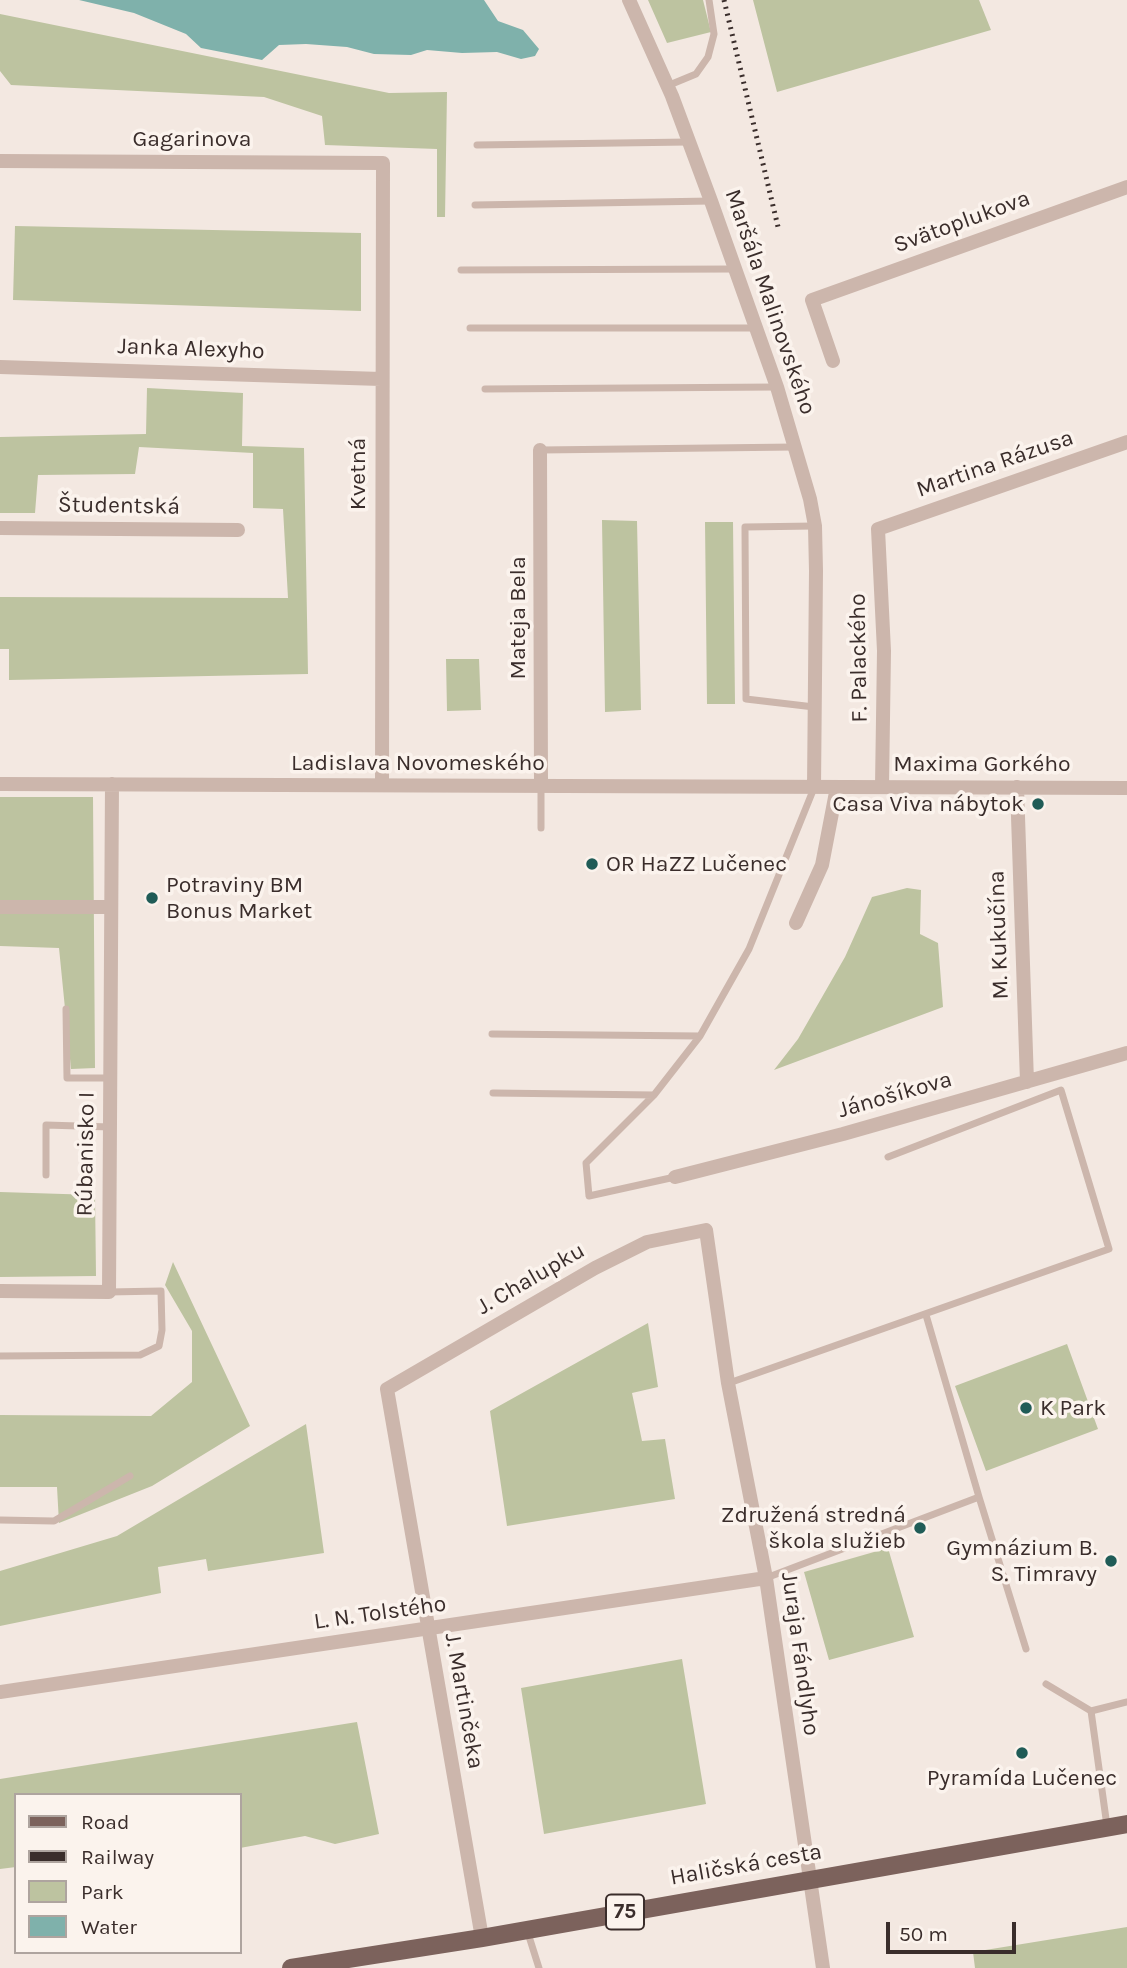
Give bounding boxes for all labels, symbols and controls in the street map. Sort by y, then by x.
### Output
street label: Gagarinova [133,125,251,153]
street label: Svätoplukova [890,185,1034,259]
street label: Maršála Malinovského [718,186,822,418]
street label: Janka Alexyho [117,333,265,365]
street label: Martina Rázusa [913,424,1077,504]
street label: Kvetná [344,438,372,510]
street label: Študentská [58,491,180,521]
street label: Mateja Bela [504,556,532,680]
street label: F. Palackého [844,593,874,723]
street label: Ladislava Novomeského [291,749,545,777]
street label: Maxima Gorkého [893,750,1071,778]
place label: Casa Viva nábytok [833,790,1024,818]
marker: Casa Viva nábytok [1030,796,1046,812]
place label: OR HaZZ Lučenec [606,850,787,878]
marker: OR HaZZ Lučenec [584,856,600,872]
street label: M. Kukučína [983,870,1015,1000]
place label: Potraviny BM Bonus Market [166,871,312,925]
marker: Potraviny BM Bonus Market [144,890,160,906]
street label: Jánošíkova [835,1066,955,1124]
street label: Rúbanisko I [71,1091,101,1217]
street label: J. Chalupku [472,1237,590,1321]
place label: K Park [1040,1394,1106,1422]
marker: K Park [1018,1400,1034,1416]
place label: Združená stredná škola služieb [721,1501,906,1555]
marker: Združená stredná škola služieb [912,1520,928,1536]
place label: Gymnázium B. S. Timravy [946,1534,1097,1588]
marker: Gymnázium B. S. Timravy [1103,1553,1119,1569]
street label: Juraja Fándlyho [775,1570,825,1738]
street label: L. N. Tolstého [312,1590,448,1636]
street label: J. Martinčeka [438,1631,490,1771]
marker: Pyramída Lučenec [1014,1745,1030,1761]
place label: Pyramída Lučenec [927,1764,1117,1792]
legend [14,1793,242,1954]
text: Road [81,1810,129,1834]
street label: Haličská cesta [668,1838,824,1892]
text: Railway [81,1845,154,1869]
text: Park [81,1880,124,1904]
road number: 75 [606,1895,644,1930]
scale bar [889,1909,1018,1953]
text: Water [81,1915,137,1939]
text: 50 m [899,1922,948,1946]

